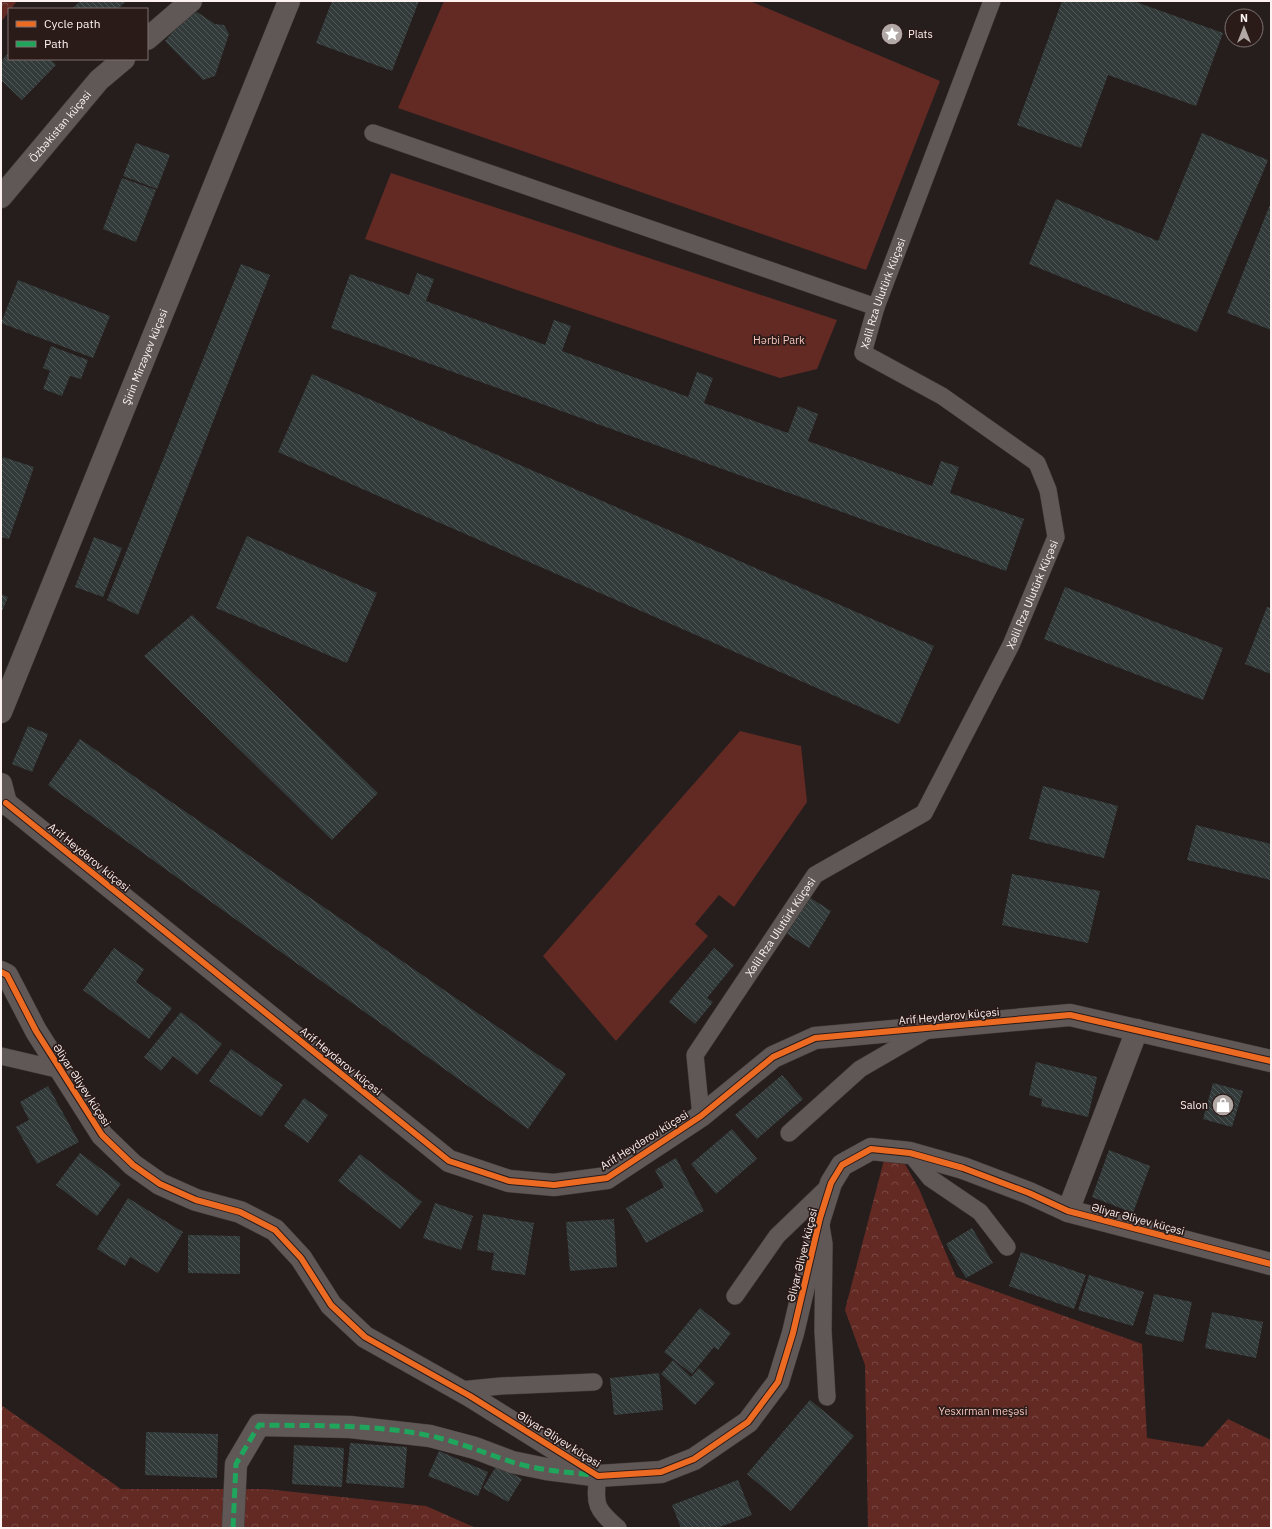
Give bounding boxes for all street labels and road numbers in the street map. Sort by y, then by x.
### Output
street label: Özbəkistan küçəsi [26,88,94,165]
street label: Xəlil Rza Ulutürk Küçəsi [857,236,909,351]
street label: Şirin Mirzəyev küçəsi [119,307,171,407]
street label: Xəlil Rza Ulutürk Küçəsi [1003,538,1061,651]
street label: Arif Heydərov küçəsi [45,820,133,894]
street label: Xəlil Rza Ulutürk Küçəsi [742,875,818,980]
street label: Arif Heydərov küçəsi [898,1005,1000,1027]
street label: Arif Heydərov küçəsi [297,1024,385,1098]
street label: Əliyar Əliyev küçəsi [50,1041,114,1129]
street label: Arif Heydərov küçəsi [597,1107,691,1173]
street label: Əliyar Əliyev küçəsi [1090,1200,1186,1238]
street label: Əliyar Əliyev küçəsi [784,1207,820,1303]
street label: Əliyar Əliyev küçəsi [515,1408,603,1470]

